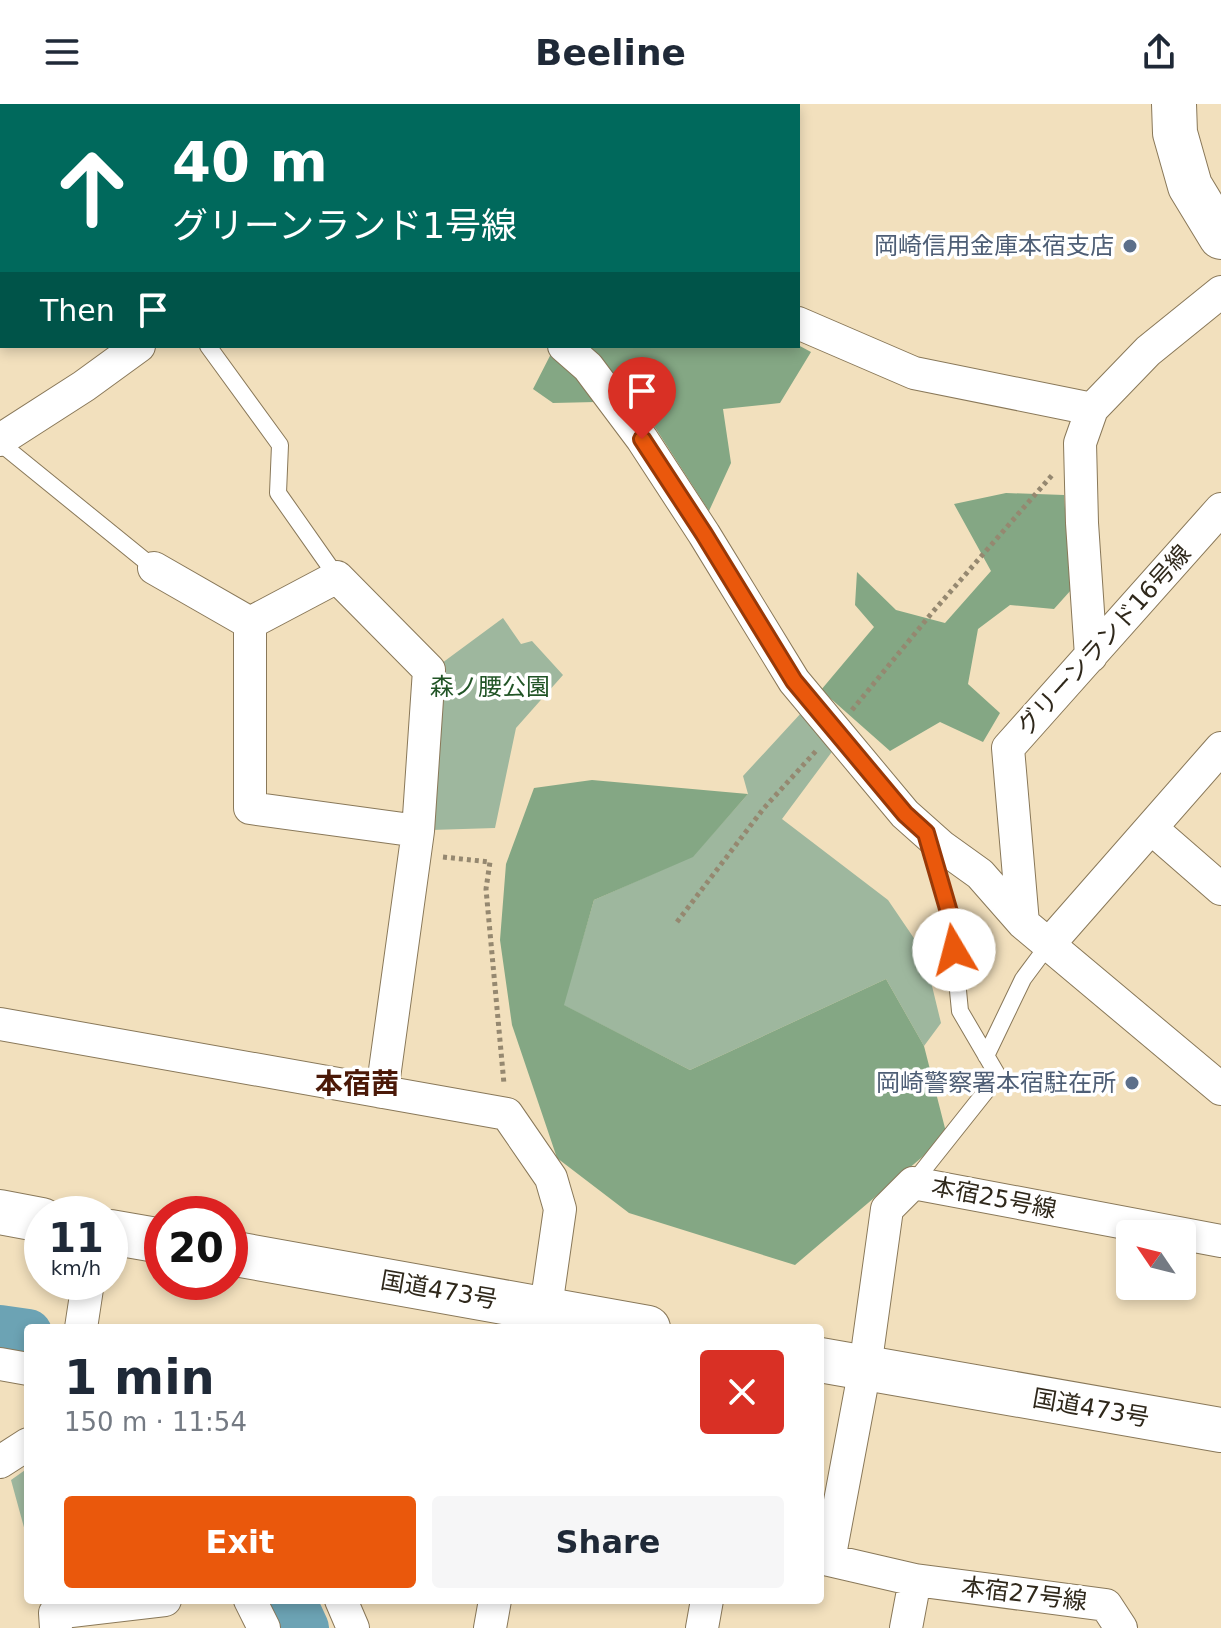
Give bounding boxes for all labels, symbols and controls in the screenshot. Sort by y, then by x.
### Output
icon: menu [40,30,84,74]
icon: share [1137,30,1181,74]
text: Beeline [535,32,686,73]
text: 40 m [172,129,328,194]
icon: ahead [40,136,144,240]
text: グリーンランド1号線 [172,205,517,246]
place label: 岡崎信用金庫本宿支店 [874,232,1114,260]
marker: 岡崎信用金庫本宿支店 [1121,237,1139,255]
icon: arrive [131,288,175,332]
text: Then [40,293,115,328]
pin [608,357,676,439]
icon: arrive [620,369,664,413]
street label: グリーンランド16号線 [1012,539,1196,741]
park label: 森ノ腰公園 [430,673,550,701]
position arrow [912,908,996,992]
district label: 本宿茜 [315,1067,399,1100]
place label: 岡崎警察署本宿駐在所 [876,1069,1116,1097]
marker: 岡崎警察署本宿駐在所 [1123,1074,1141,1092]
street label: 本宿25号線 [929,1172,1059,1224]
speed limit sign: 20 [144,1196,248,1300]
text: 11 [48,1215,104,1261]
north arrow [1116,1220,1196,1300]
map controls [1116,1220,1196,1300]
text: km/h [51,1256,101,1280]
street label: 国道473号 [379,1266,499,1314]
text: 1 min [64,1349,215,1405]
button: close [700,1350,784,1434]
street label: 国道473号 [1031,1384,1151,1432]
text: 150 m · 11:54 [64,1407,247,1437]
button: Exit [64,1496,416,1588]
button: Share [432,1496,784,1588]
street label: 本宿27号線 [959,1572,1089,1616]

